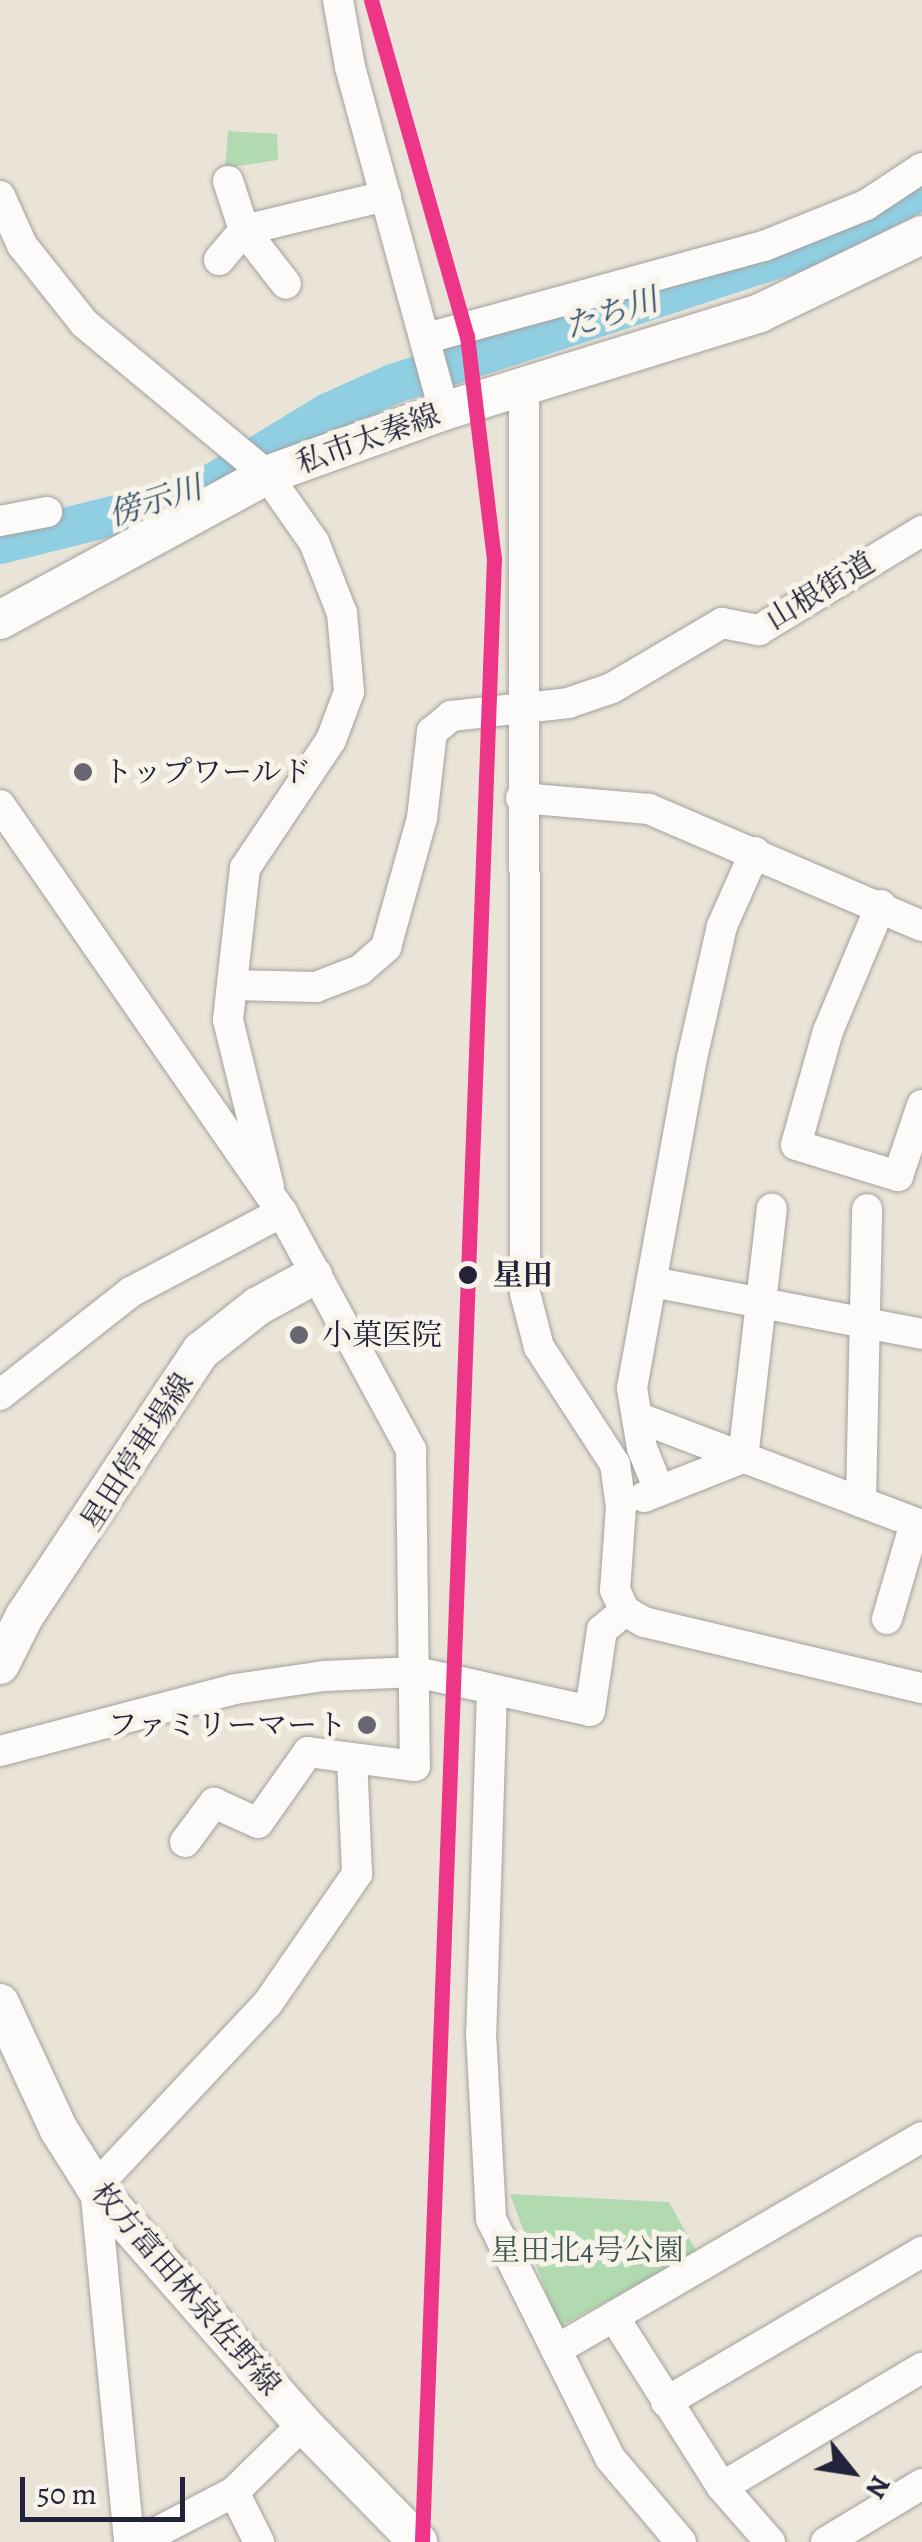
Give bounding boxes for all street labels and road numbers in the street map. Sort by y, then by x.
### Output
street label: 私市太秦線 [291,396,445,482]
street label: 山根街道 [759,545,881,637]
street label: 星田停車場線 [73,1367,201,1537]
street label: 枚方富田林泉佐野線 [84,2175,288,2403]

